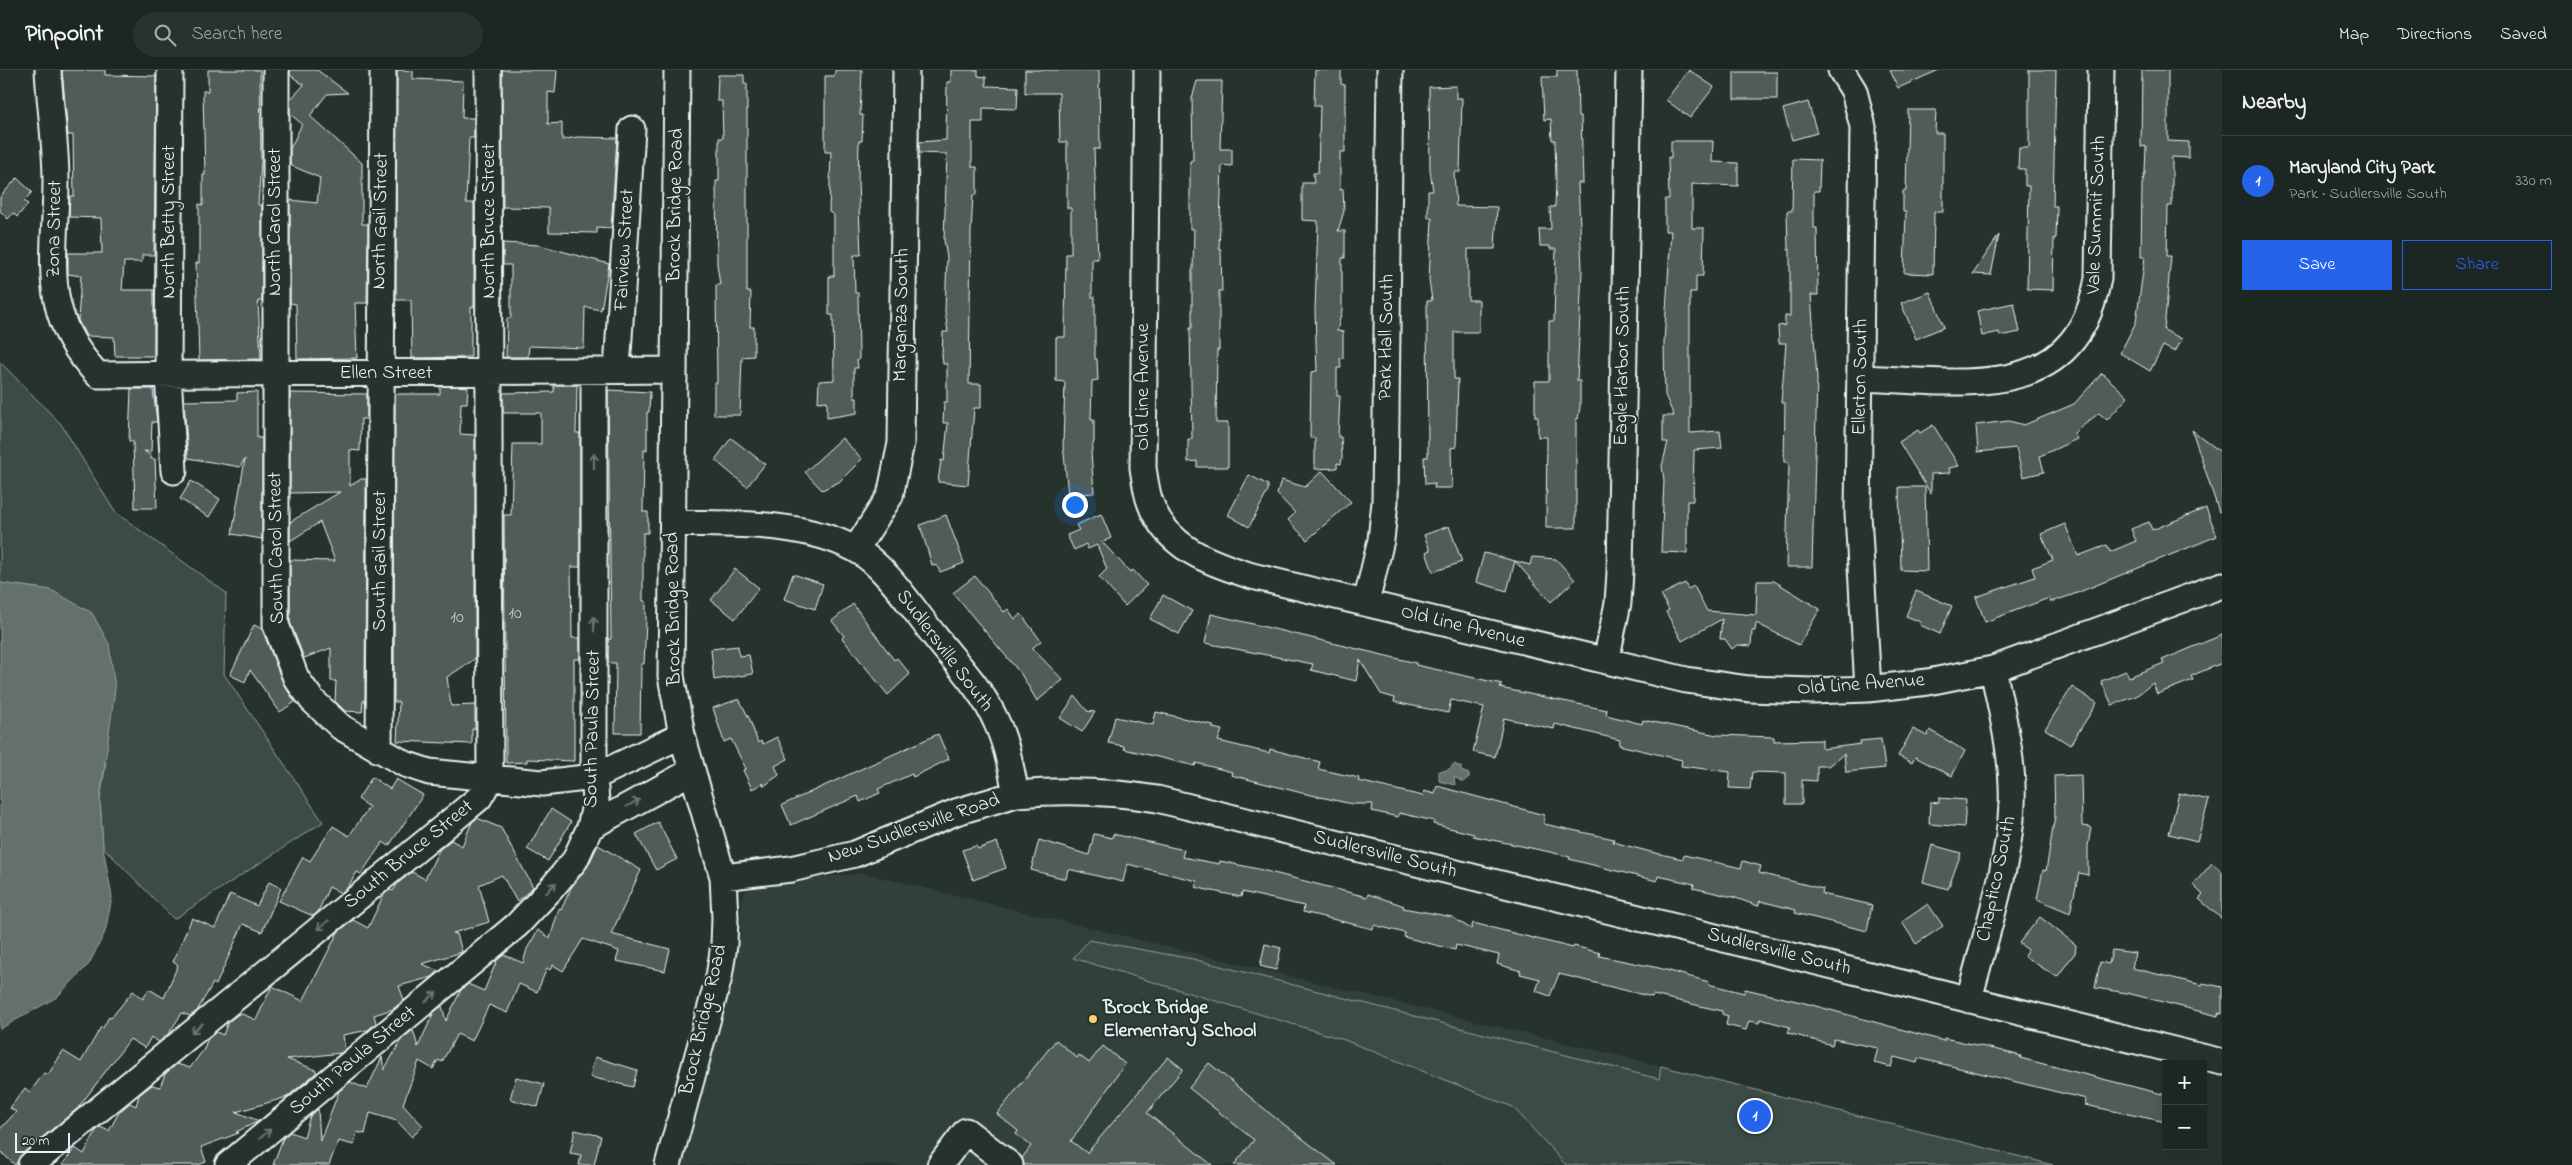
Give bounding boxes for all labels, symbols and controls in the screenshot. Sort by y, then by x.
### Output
search box [133,12,483,57]
text: Pinpoint [25,17,103,52]
icon: search [151,21,179,49]
text: Search here [191,21,282,48]
text: Map [2339,22,2369,48]
text: Directions [2397,22,2472,48]
text: Saved [2500,22,2547,48]
text: Nearby [2242,88,2306,118]
street label: Brock Bridge Road [660,128,693,283]
street label: Vale Summit South [2080,135,2114,296]
street label: North Bruce Street [475,143,504,299]
street label: North Betty Street [155,145,184,299]
street label: North Carol Street [261,148,290,296]
street label: North Gail Street [365,152,397,290]
text: Maryland City Park [2289,155,2435,182]
text: 1 [2255,169,2261,193]
text: 330 m [2515,169,2552,193]
street label: Zona Street [40,180,70,278]
text: Park · Sudlersville South [2289,182,2447,206]
street label: Fairview Street [607,188,643,313]
button: Save [2242,240,2392,290]
button: Share [2402,240,2552,290]
street label: Marganza South [886,248,919,382]
street label: Park Hall South [1371,274,1403,400]
street label: Eagle Harbor South [1607,286,1640,446]
street label: Ellerton South [1845,318,1877,436]
street label: Old Line Avenue [1129,323,1158,451]
street label: Ellen Street [339,359,433,388]
one-way arrow [589,453,599,470]
street label: South Carol Street [261,471,293,624]
street label: South Gail Street [366,490,395,632]
your location [1062,492,1088,518]
street label: Brock Bridge Road [658,532,691,687]
street label: Sudlersville South [888,584,1000,718]
street label: Old Line Avenue [1398,598,1528,656]
house number: 10 [508,601,522,627]
house number: 10 [450,605,464,631]
one-way arrow [589,616,599,632]
street label: South Paula Street [577,650,609,808]
street label: Old Line Avenue [1796,666,1926,704]
street label: New Sudlersville Road [824,786,1004,872]
street label: South Bruce Street [338,793,481,917]
one-way arrow [625,798,640,808]
street label: Chaptico South [1970,814,2024,944]
street label: Sudlersville South [1310,823,1460,887]
one-way arrow [546,882,557,895]
one-way arrow [317,920,330,931]
street label: Sudlersville South [1704,920,1854,984]
street label: Brock Bridge Road [672,942,736,1099]
one-way arrow [424,991,437,1002]
place label: Brock Bridge Elementary School [1102,994,1256,1047]
street label: South Paula Street [283,999,423,1123]
marker: Brock Bridge Elementary School [1087,1013,1099,1025]
one-way arrow [191,1023,204,1034]
map controls [2162,1060,2207,1150]
button: + [2162,1060,2207,1105]
pin: 1 [1739,1097,1771,1135]
button: − [2162,1105,2207,1150]
one-way arrow [259,1128,272,1140]
scale bar [15,1130,70,1153]
text: 20 m [22,1131,49,1152]

